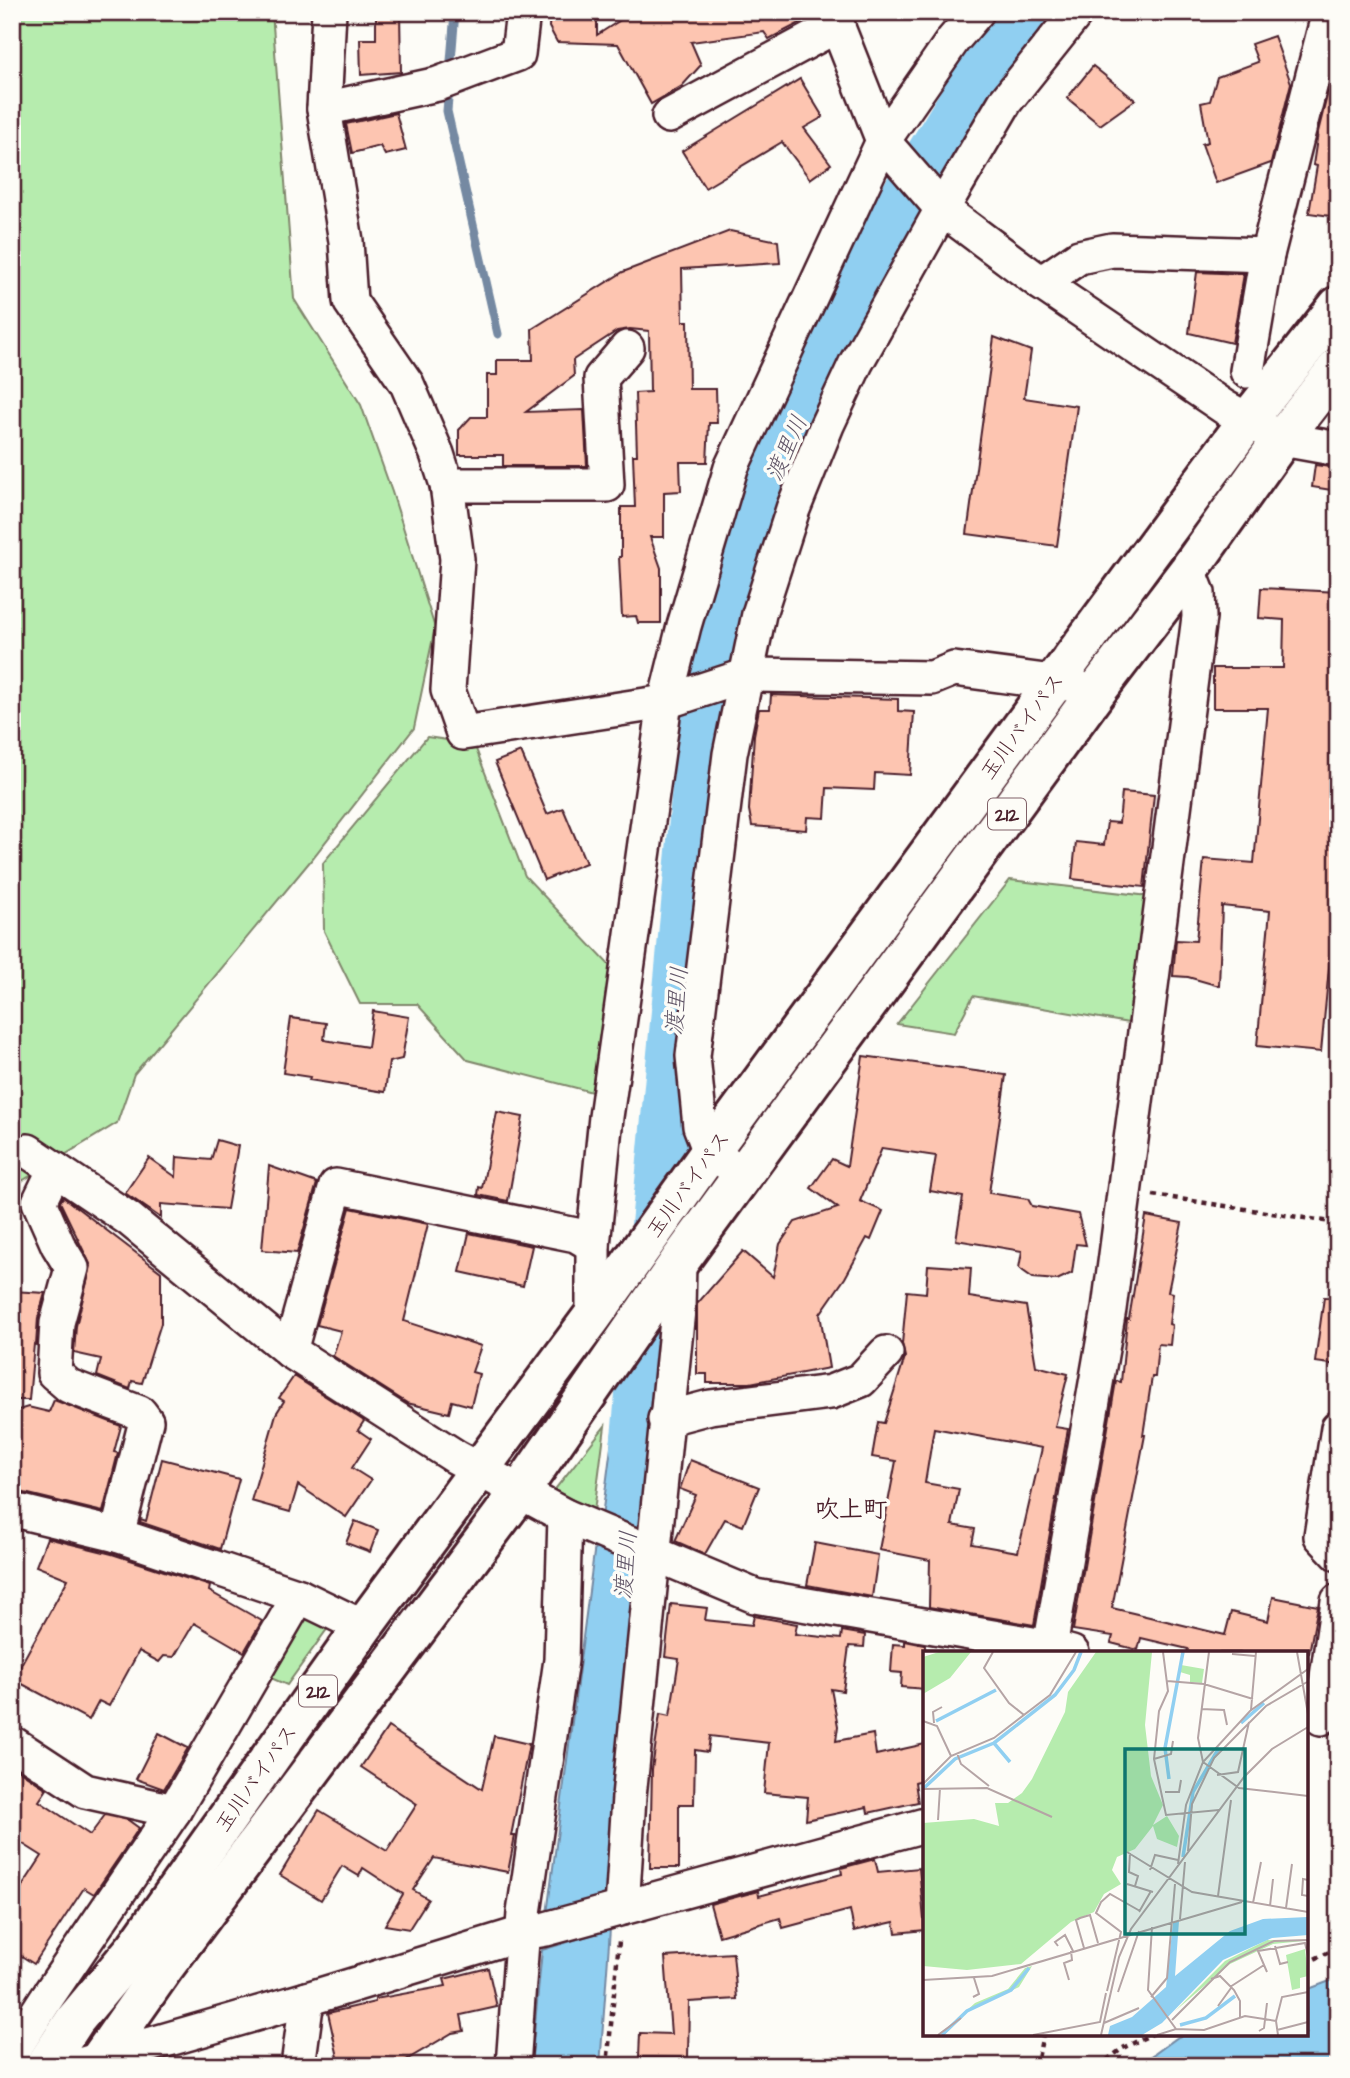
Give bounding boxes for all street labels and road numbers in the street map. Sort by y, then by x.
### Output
street label: 玉川バイパス [974,667,1071,786]
road number: 212 [988,799,1026,830]
street label: 玉川バイパス [640,1125,737,1244]
road number: 212 [299,1676,337,1707]
street label: 玉川バイパス [209,1719,304,1838]

